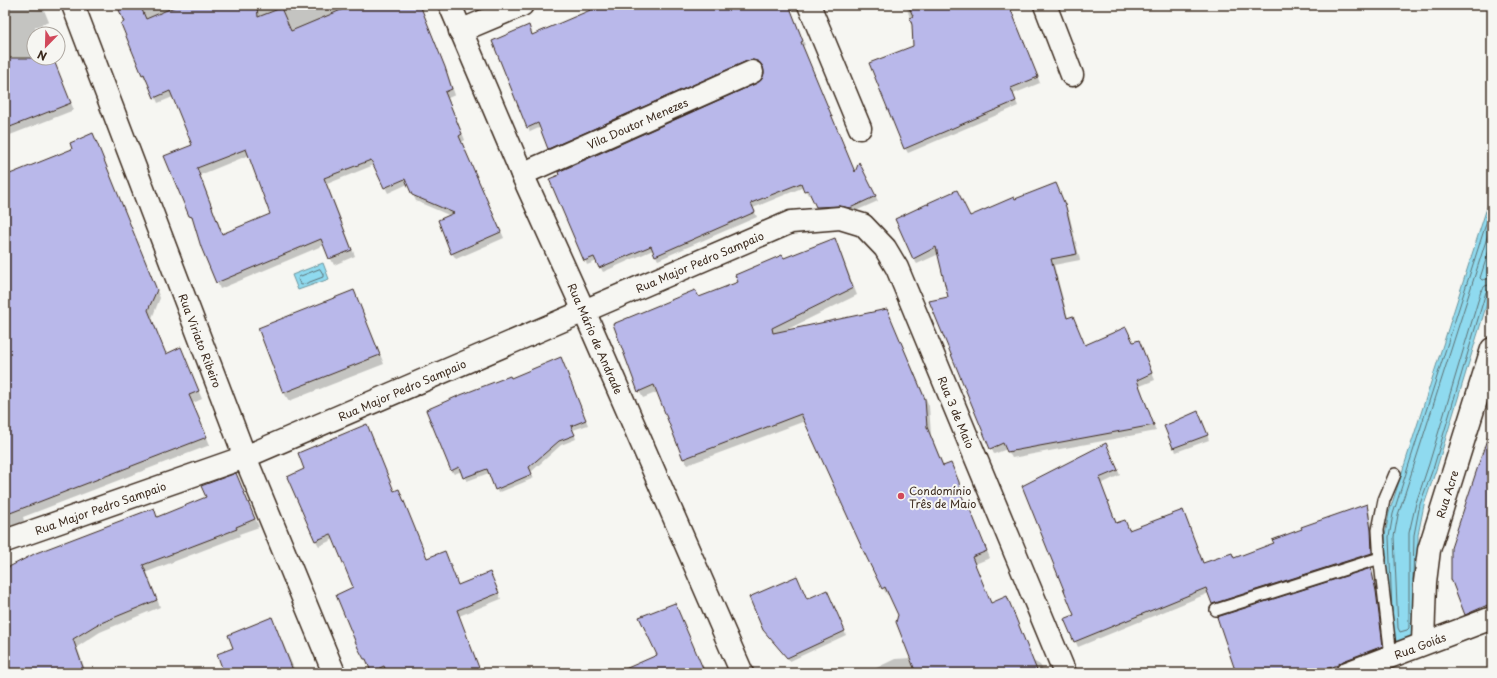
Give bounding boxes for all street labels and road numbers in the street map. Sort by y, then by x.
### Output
street label: Vila Doutor Menezes [584,93,690,153]
street label: Rua Major Pedro Sampaio [633,226,766,296]
street label: Rua Mário de Andrade [564,280,628,397]
street label: Rua Viriato Ribeiro [175,291,226,390]
street label: Rua Major Pedro Sampaio [335,354,469,425]
street label: Rua 3 de Maio [934,373,979,451]
street label: Rua Acre [1431,468,1462,520]
street label: Rua Major Pedro Sampaio [32,477,168,538]
street label: Rua Goiás [1392,628,1448,663]

